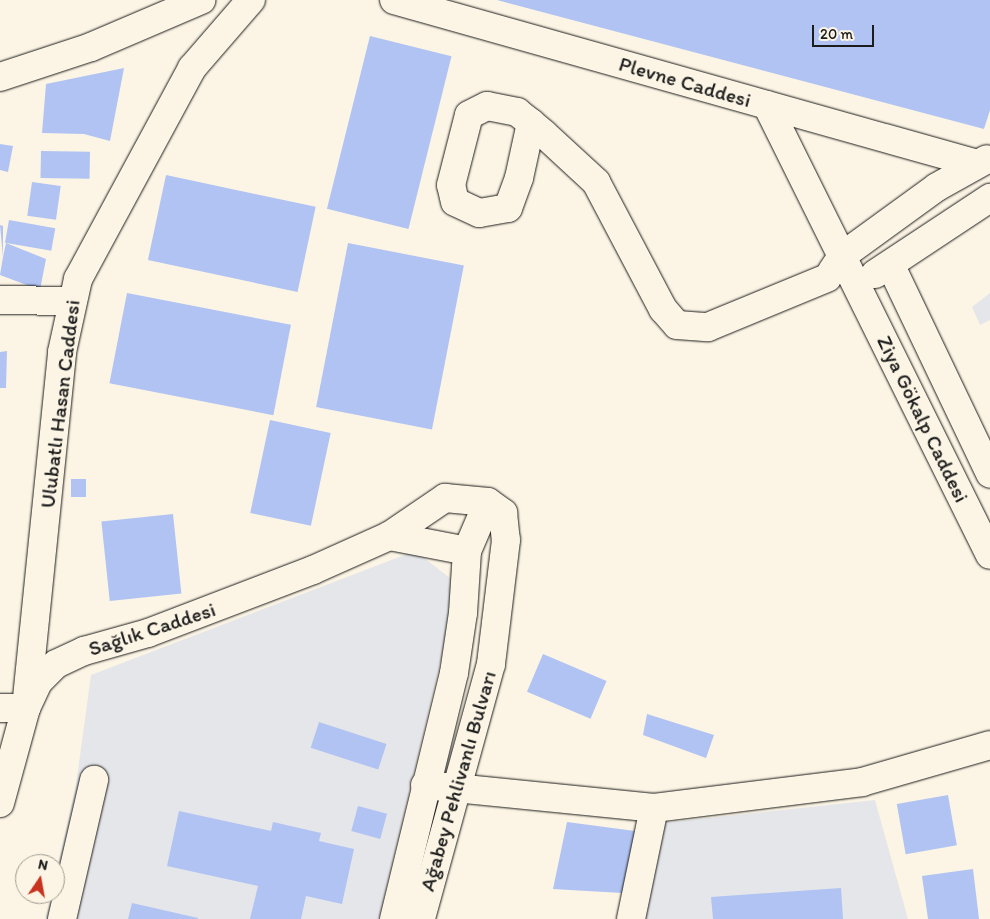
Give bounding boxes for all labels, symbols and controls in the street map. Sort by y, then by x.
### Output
scale bar [815,15,878,47]
text: 20 m [820,25,853,43]
street label: Plevne Caddesi [616,51,754,113]
street label: Ulubatlı Hasan Caddesi [35,298,85,510]
street label: Ziya Gökalp Caddesi [872,331,974,507]
street label: Sağlık Caddesi [85,597,219,661]
street label: Ağabey Pehlivanlı Bulvarı [414,668,502,894]
north arrow [15,854,65,904]
text: N [37,856,49,874]

